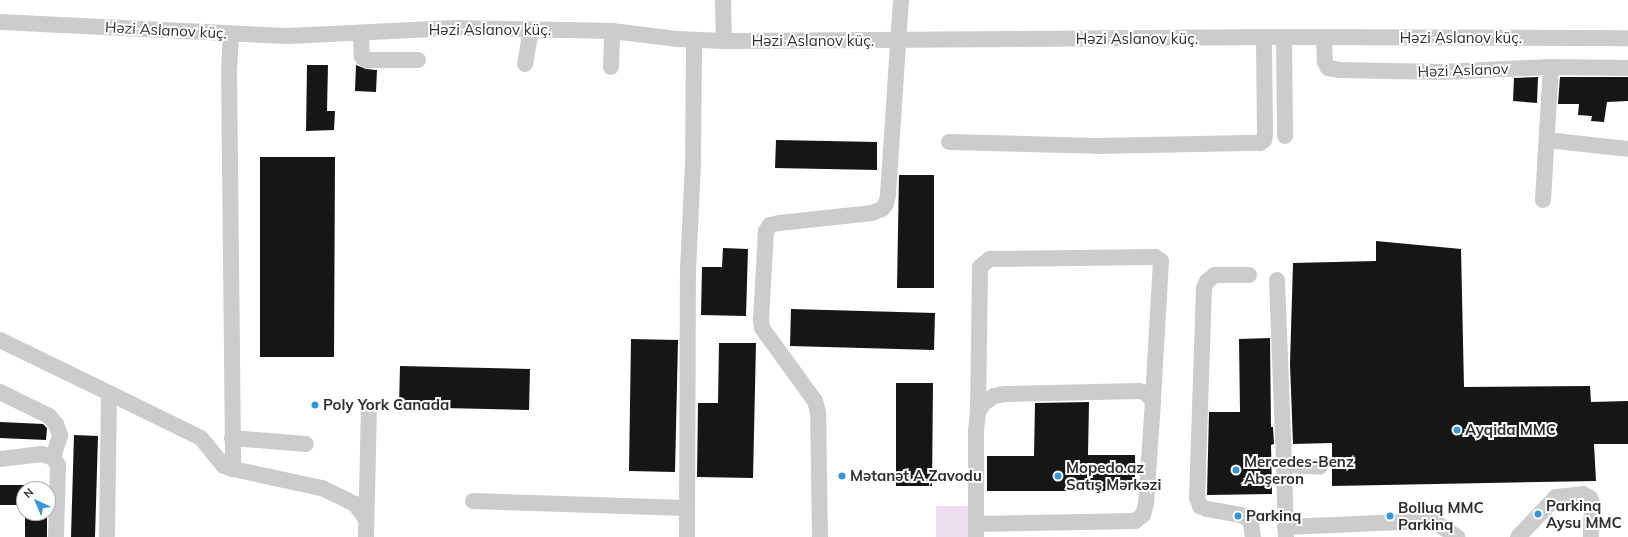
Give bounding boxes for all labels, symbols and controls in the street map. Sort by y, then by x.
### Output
street label: Həzi Aslanov küç. [104,18,228,42]
street label: Həzi Aslanov küç. [429,21,551,39]
street label: Həzi Aslanov küç. [1400,29,1522,47]
street label: Həzi Aslanov küç. [1076,30,1198,48]
street label: Həzi Aslanov küç. [752,32,874,50]
street label: Həzi Aslanov [1417,59,1509,81]
place label: Poly York Canada [323,396,449,414]
marker: Poly York Canada [310,400,320,410]
place label: Ayqida MMC [1465,421,1556,439]
marker: Ayqida MMC [1452,425,1462,435]
place label: Mercedes-Benz Abşeron [1244,452,1354,487]
place label: Mopedo.az Satış Mərkəzi [1066,458,1161,493]
marker: Mercedes-Benz Abşeron [1231,465,1241,475]
place label: Mətanət A Zavodu [850,467,982,485]
marker: Mətanət A Zavodu [837,471,847,481]
marker: Mopedo.az Satış Mərkəzi [1053,471,1063,481]
north arrow [16,481,56,521]
text: N [21,485,36,501]
place label: Parkinq Aysu MMC [1546,496,1622,531]
place label: Bolluq MMC Parkinq [1398,498,1484,533]
place label: Parkinq [1246,507,1301,525]
marker: Parkinq Aysu MMC [1533,509,1543,519]
marker: Parkinq [1233,511,1243,521]
marker: Bolluq MMC Parkinq [1385,511,1395,521]

